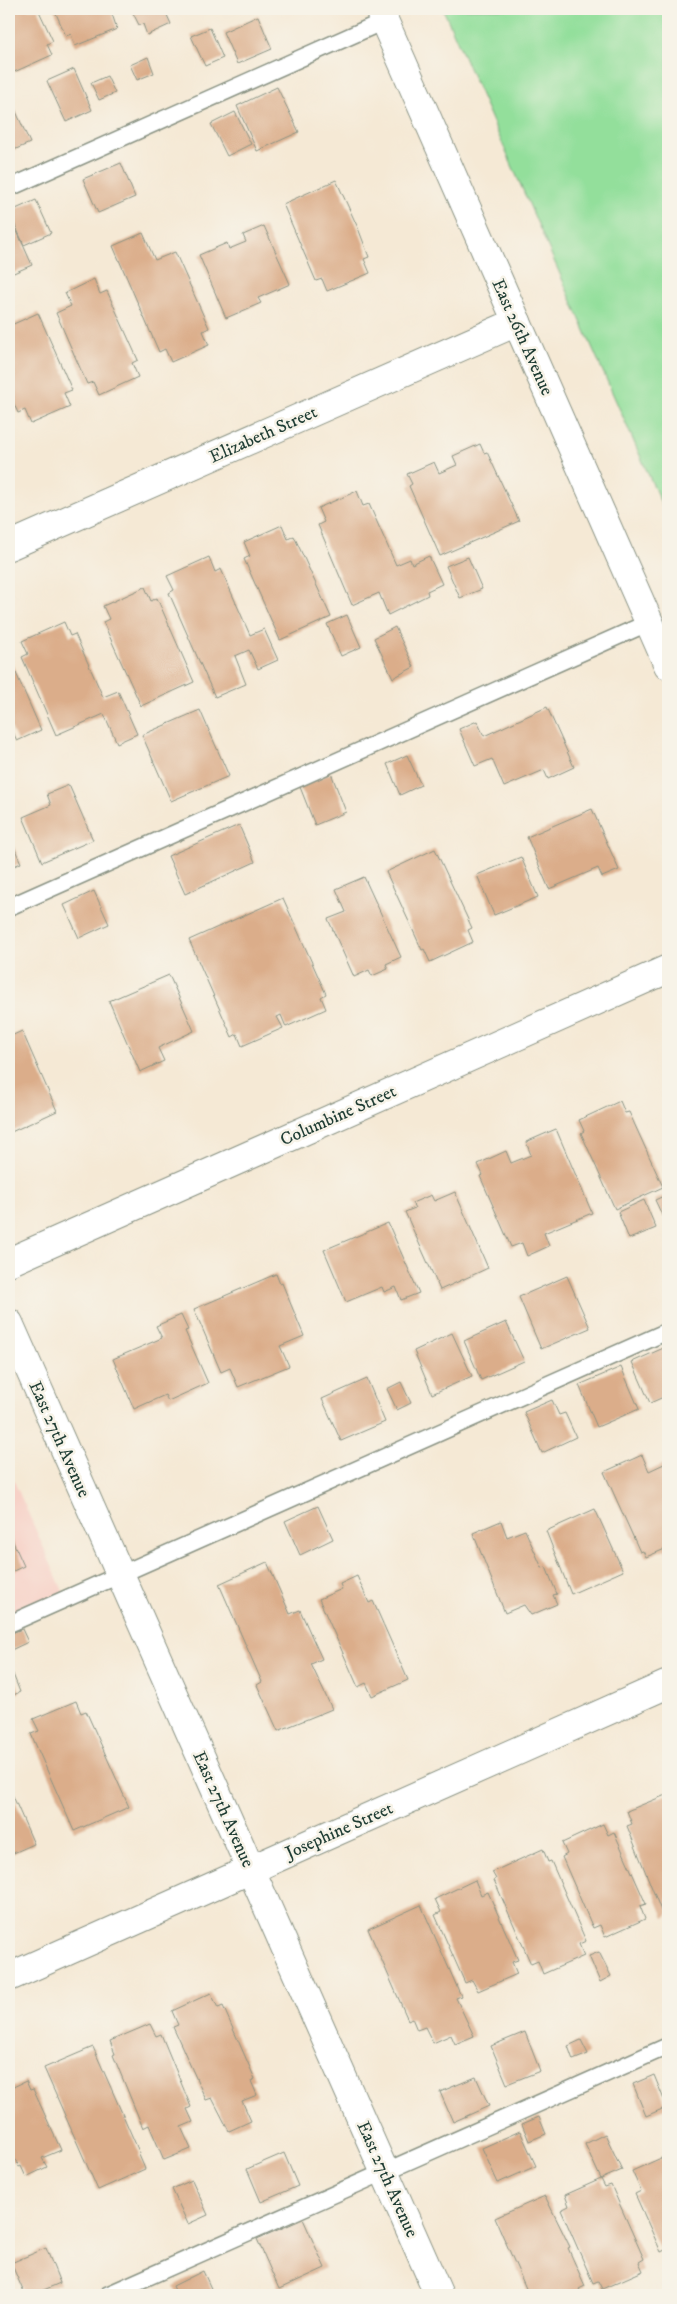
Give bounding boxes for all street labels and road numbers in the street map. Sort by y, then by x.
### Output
street label: East 26th Avenue [487,276,558,399]
street label: Elizabeth Street [206,401,321,469]
street label: Columbine Street [277,1080,400,1151]
street label: East 27th Avenue [24,1378,95,1501]
street label: East 27th Avenue [188,1748,259,1871]
street label: Josephine Street [280,1797,397,1865]
street label: East 27th Avenue [352,2118,423,2241]

